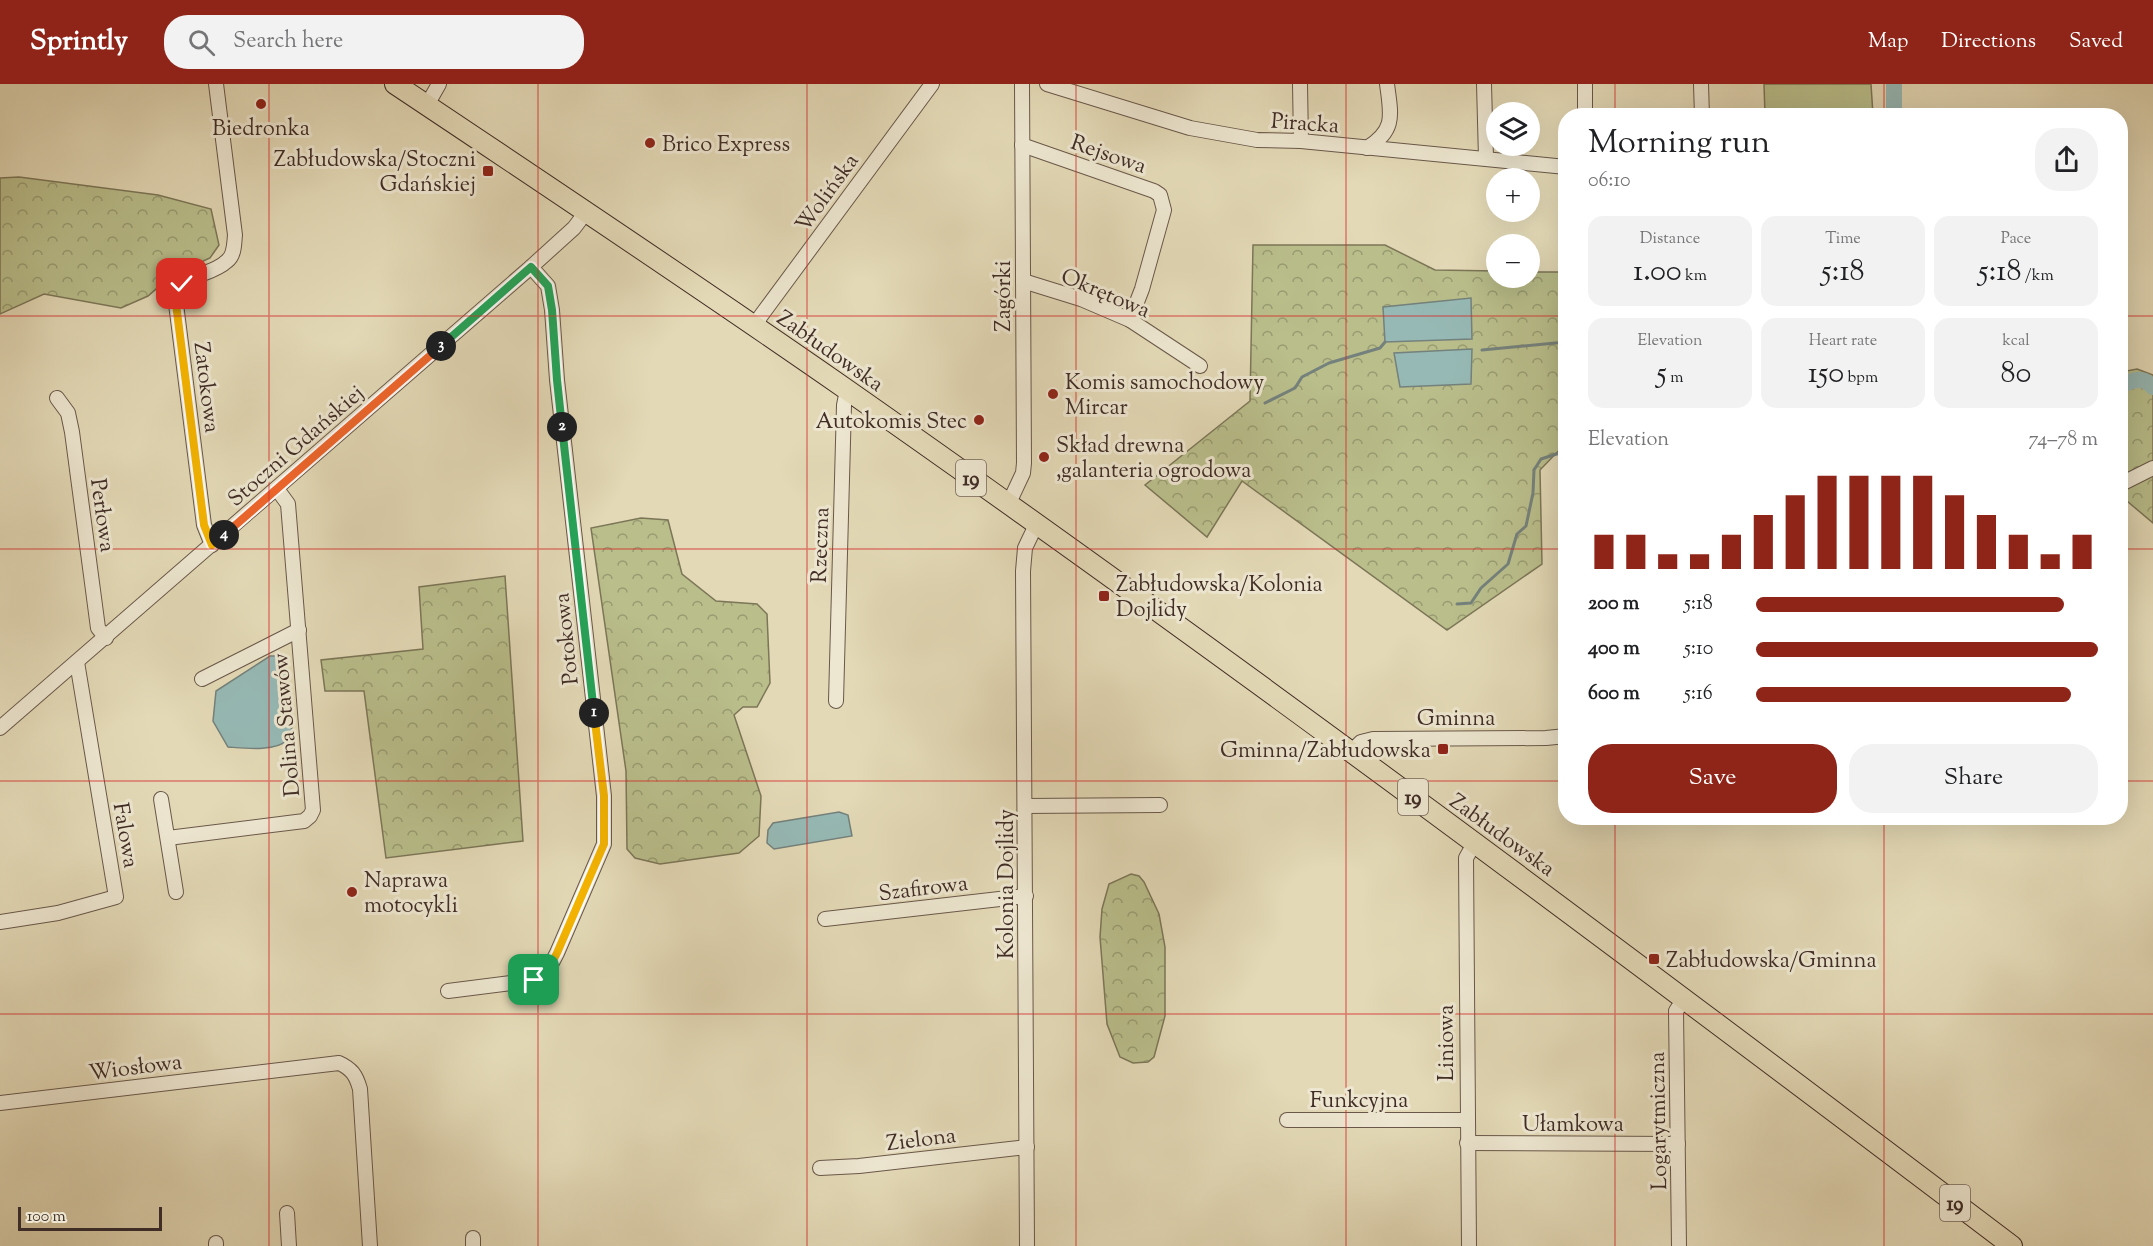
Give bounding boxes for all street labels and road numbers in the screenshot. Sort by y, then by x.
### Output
street label: Piracka [1270,107,1340,143]
street label: Rejsowa [1066,128,1150,184]
street label: Wolińska [789,148,868,240]
street label: Zagórki [989,260,1021,332]
street label: Okrętowa [1055,262,1154,328]
street label: Zabłudowska [769,304,889,401]
street label: Zatokowa [184,340,226,435]
street label: Stoczni Gdańskiej [222,379,372,516]
road number: 19 [956,460,986,496]
street label: Perłowa [80,477,122,554]
street label: Rzeczna [805,507,839,584]
street label: Potokowa [547,591,589,686]
street label: Dolina Stawów [266,651,310,798]
street label: Gminna [1417,704,1495,736]
road number: 19 [1398,779,1428,815]
street label: Zabłudowska [1442,787,1561,886]
street label: Falowa [103,800,146,871]
street label: Kolonia Dojlidy [992,809,1024,959]
street label: Szafirowa [877,869,970,911]
street label: Liniowa [1432,1005,1464,1081]
street label: Wiosłowa [87,1047,184,1091]
street label: Logarytmiczna [1643,1052,1677,1190]
street label: Funkcyjna [1310,1086,1408,1118]
street label: Ułamkowa [1522,1110,1624,1142]
street label: Zielona [885,1121,958,1161]
road number: 19 [1940,1185,1970,1221]

